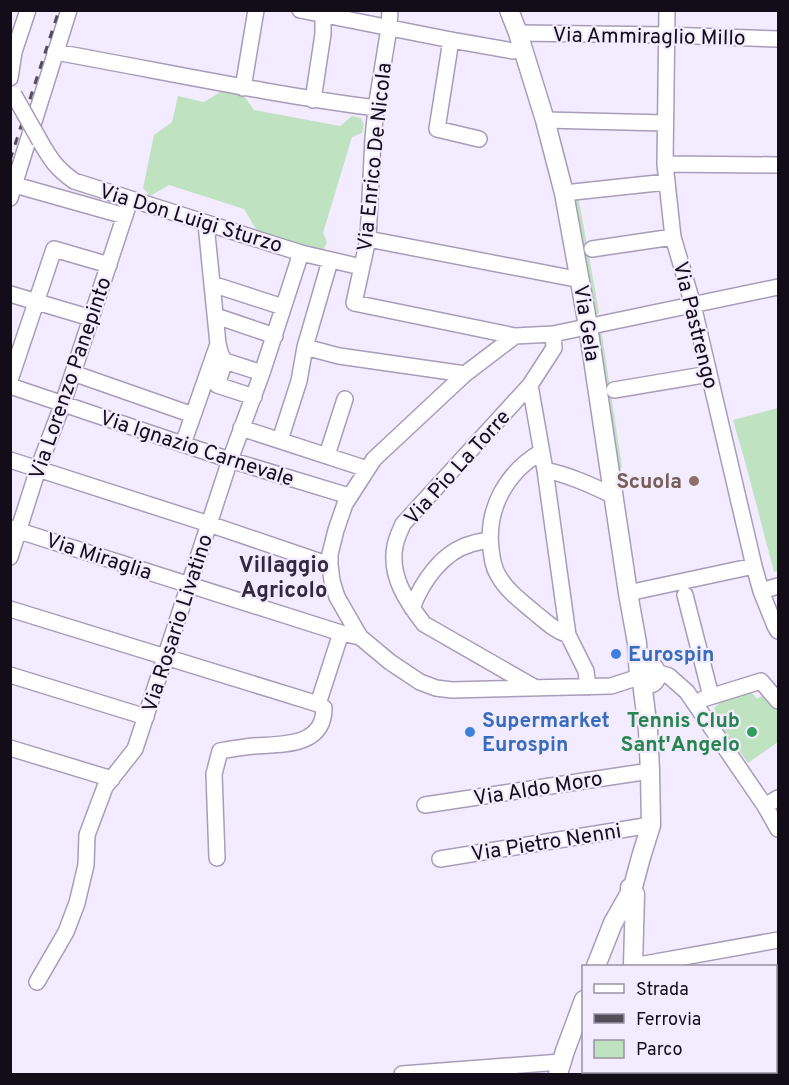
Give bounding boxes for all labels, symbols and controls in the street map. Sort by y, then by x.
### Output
street label: Via Ammiraglio Millo [552,22,746,53]
street label: Via Enrico De Nicola [352,61,399,253]
street label: Via Don Luigi Sturzo [96,179,286,260]
street label: Via Pastrengo [666,259,723,392]
street label: Via Lorenzo Panepinto [24,274,119,483]
street label: Via Gela [566,283,605,364]
street label: Via Ignazio Carnevale [96,405,297,494]
street label: Via Pio La Torre [399,405,517,531]
place label: Scuola [616,469,682,496]
marker: Scuola [687,474,701,488]
street label: Via Miraglia [42,528,155,587]
street label: Via Rosario Livatino [137,531,220,716]
district label: Villaggio Agricolo [239,553,329,605]
place label: Eurospin [628,642,714,669]
marker: Eurospin [609,647,623,661]
place label: Supermarket Eurospin [482,708,610,759]
place label: Tennis Club Sant'Angelo [621,708,740,759]
marker: Supermarket Eurospin [463,725,477,739]
marker: Tennis Club Sant'Angelo [745,725,759,739]
street label: Via Aldo Moro [472,766,605,813]
street label: Via Pietro Nenni [469,818,623,869]
legend [582,965,777,1073]
text: Strada [636,979,689,1002]
text: Ferrovia [636,1009,701,1032]
text: Parco [636,1039,682,1062]

